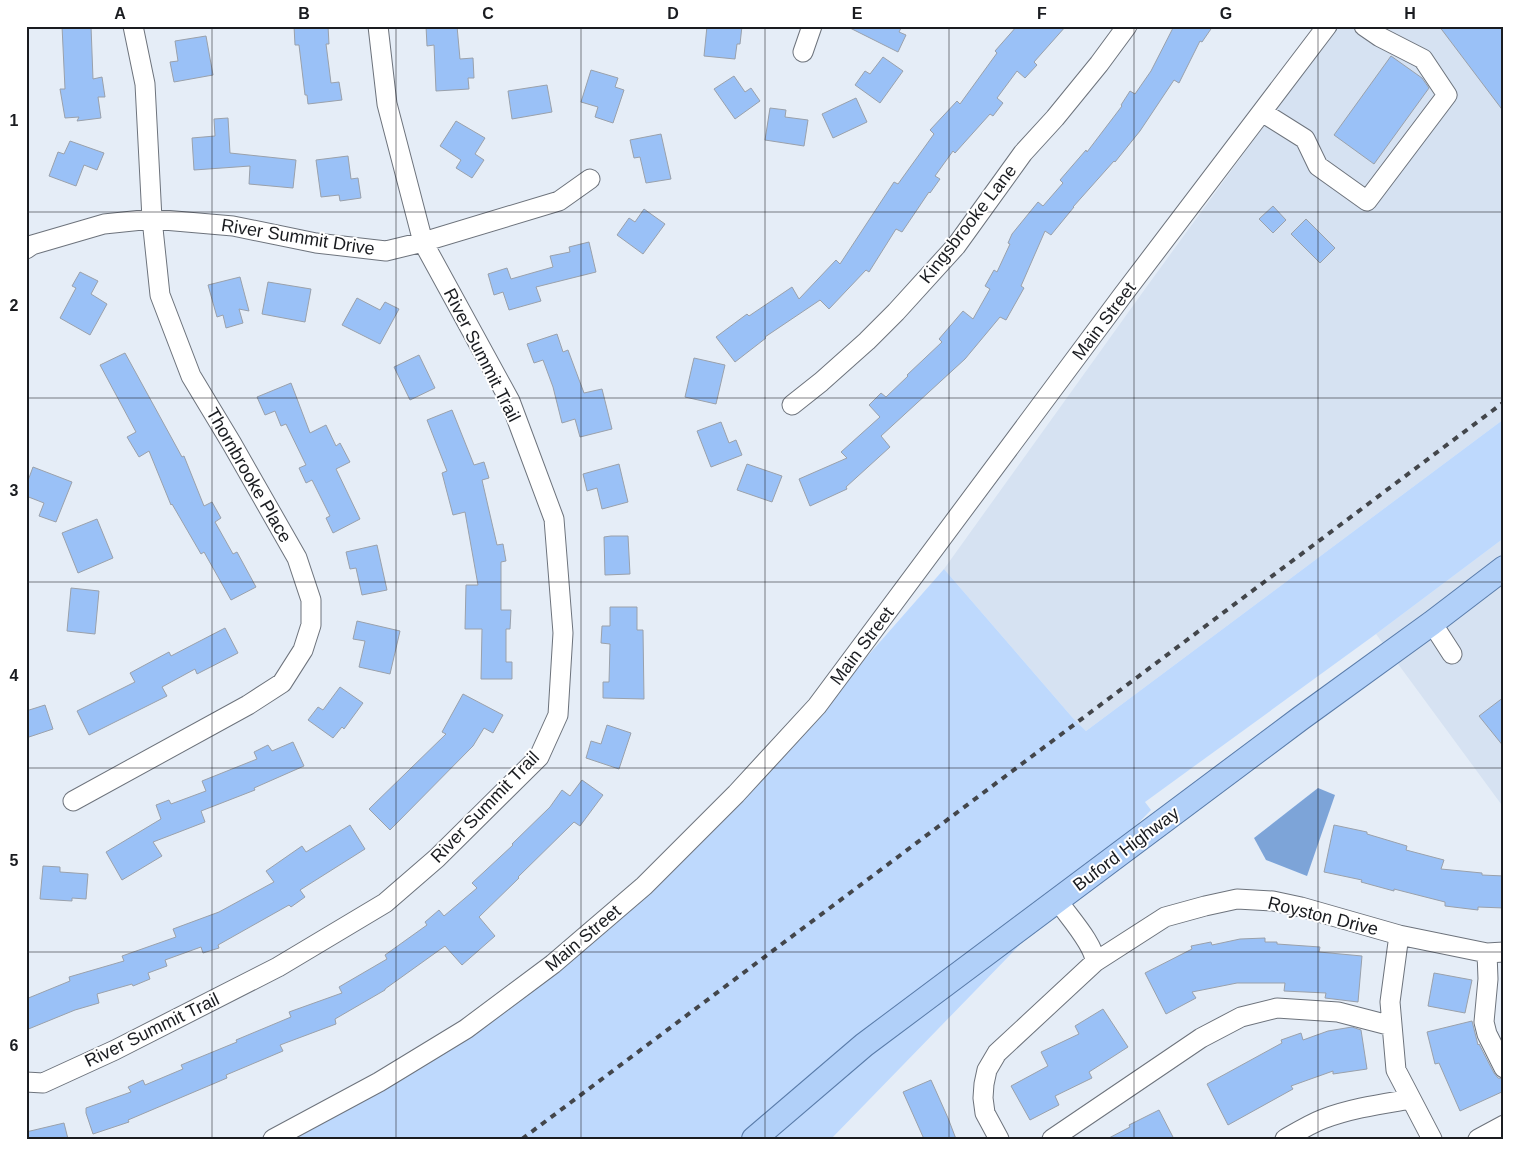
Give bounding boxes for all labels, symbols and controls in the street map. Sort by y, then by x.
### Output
text: A [114,5,126,22]
text: B [298,5,310,22]
text: C [482,5,494,22]
text: D [667,5,679,22]
text: E [852,5,863,22]
text: F [1037,5,1047,22]
text: G [1220,5,1232,22]
text: H [1404,5,1416,22]
text: 1 [10,112,19,129]
street label: Kingsbrooke Lane [915,161,1021,287]
street label: River Summit Drive [220,215,376,259]
street label: Main Street [1068,278,1140,364]
street label: River Summit Trail [440,285,524,425]
text: 2 [10,297,19,314]
street label: Thornbrooke Place [202,404,296,546]
text: 3 [10,482,19,499]
street label: Main Street [826,603,898,689]
text: 4 [10,667,19,684]
street label: River Summit Trail [427,747,543,867]
street label: Buford Highway [1069,803,1183,895]
text: 5 [10,852,19,869]
street label: Royston Drive [1266,893,1380,939]
street label: Main Street [541,901,625,975]
street label: River Summit Trail [82,989,222,1071]
text: 6 [10,1037,19,1054]

